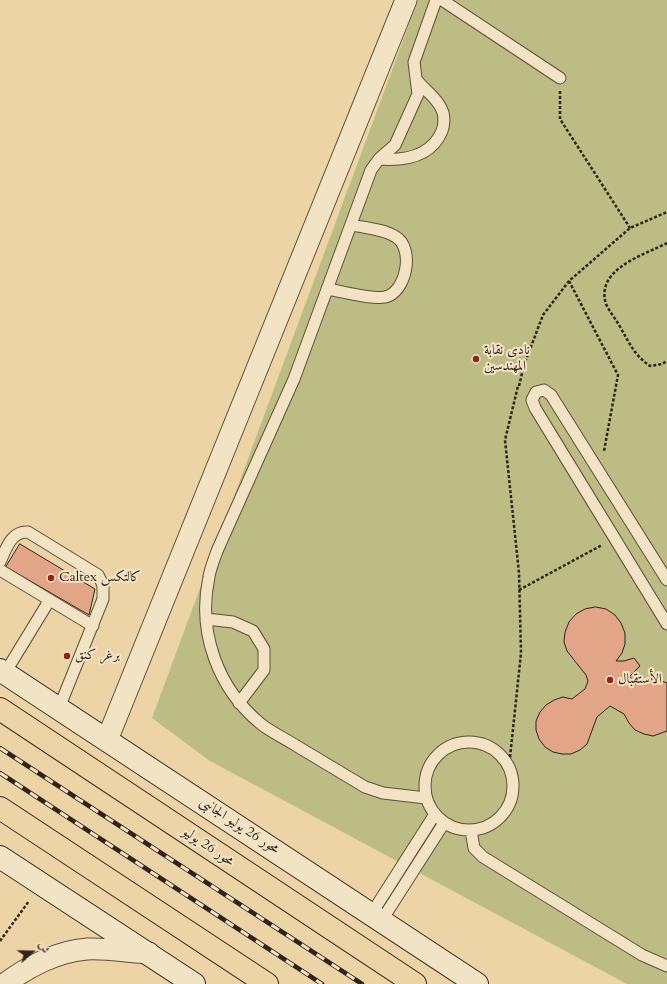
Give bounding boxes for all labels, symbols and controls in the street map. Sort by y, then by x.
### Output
place label: نادى نقابة المهندسين [484,343,530,376]
marker: نادى نقابة المهندسين [471,354,481,364]
place label: Caltex كالتكس [59,570,141,586]
marker: Caltex كالتكس [46,573,56,583]
place label: برغر كنق [75,648,120,664]
marker: برغر كنق [62,651,72,661]
place label: الأستقبال [618,672,662,688]
marker: الأستقبال [605,675,615,685]
street label: محور 26 يوليو الجانبى [196,794,282,858]
street label: محور 26 يوليو [179,824,237,870]
north arrow [12,932,52,972]
text: ش [35,940,53,955]

